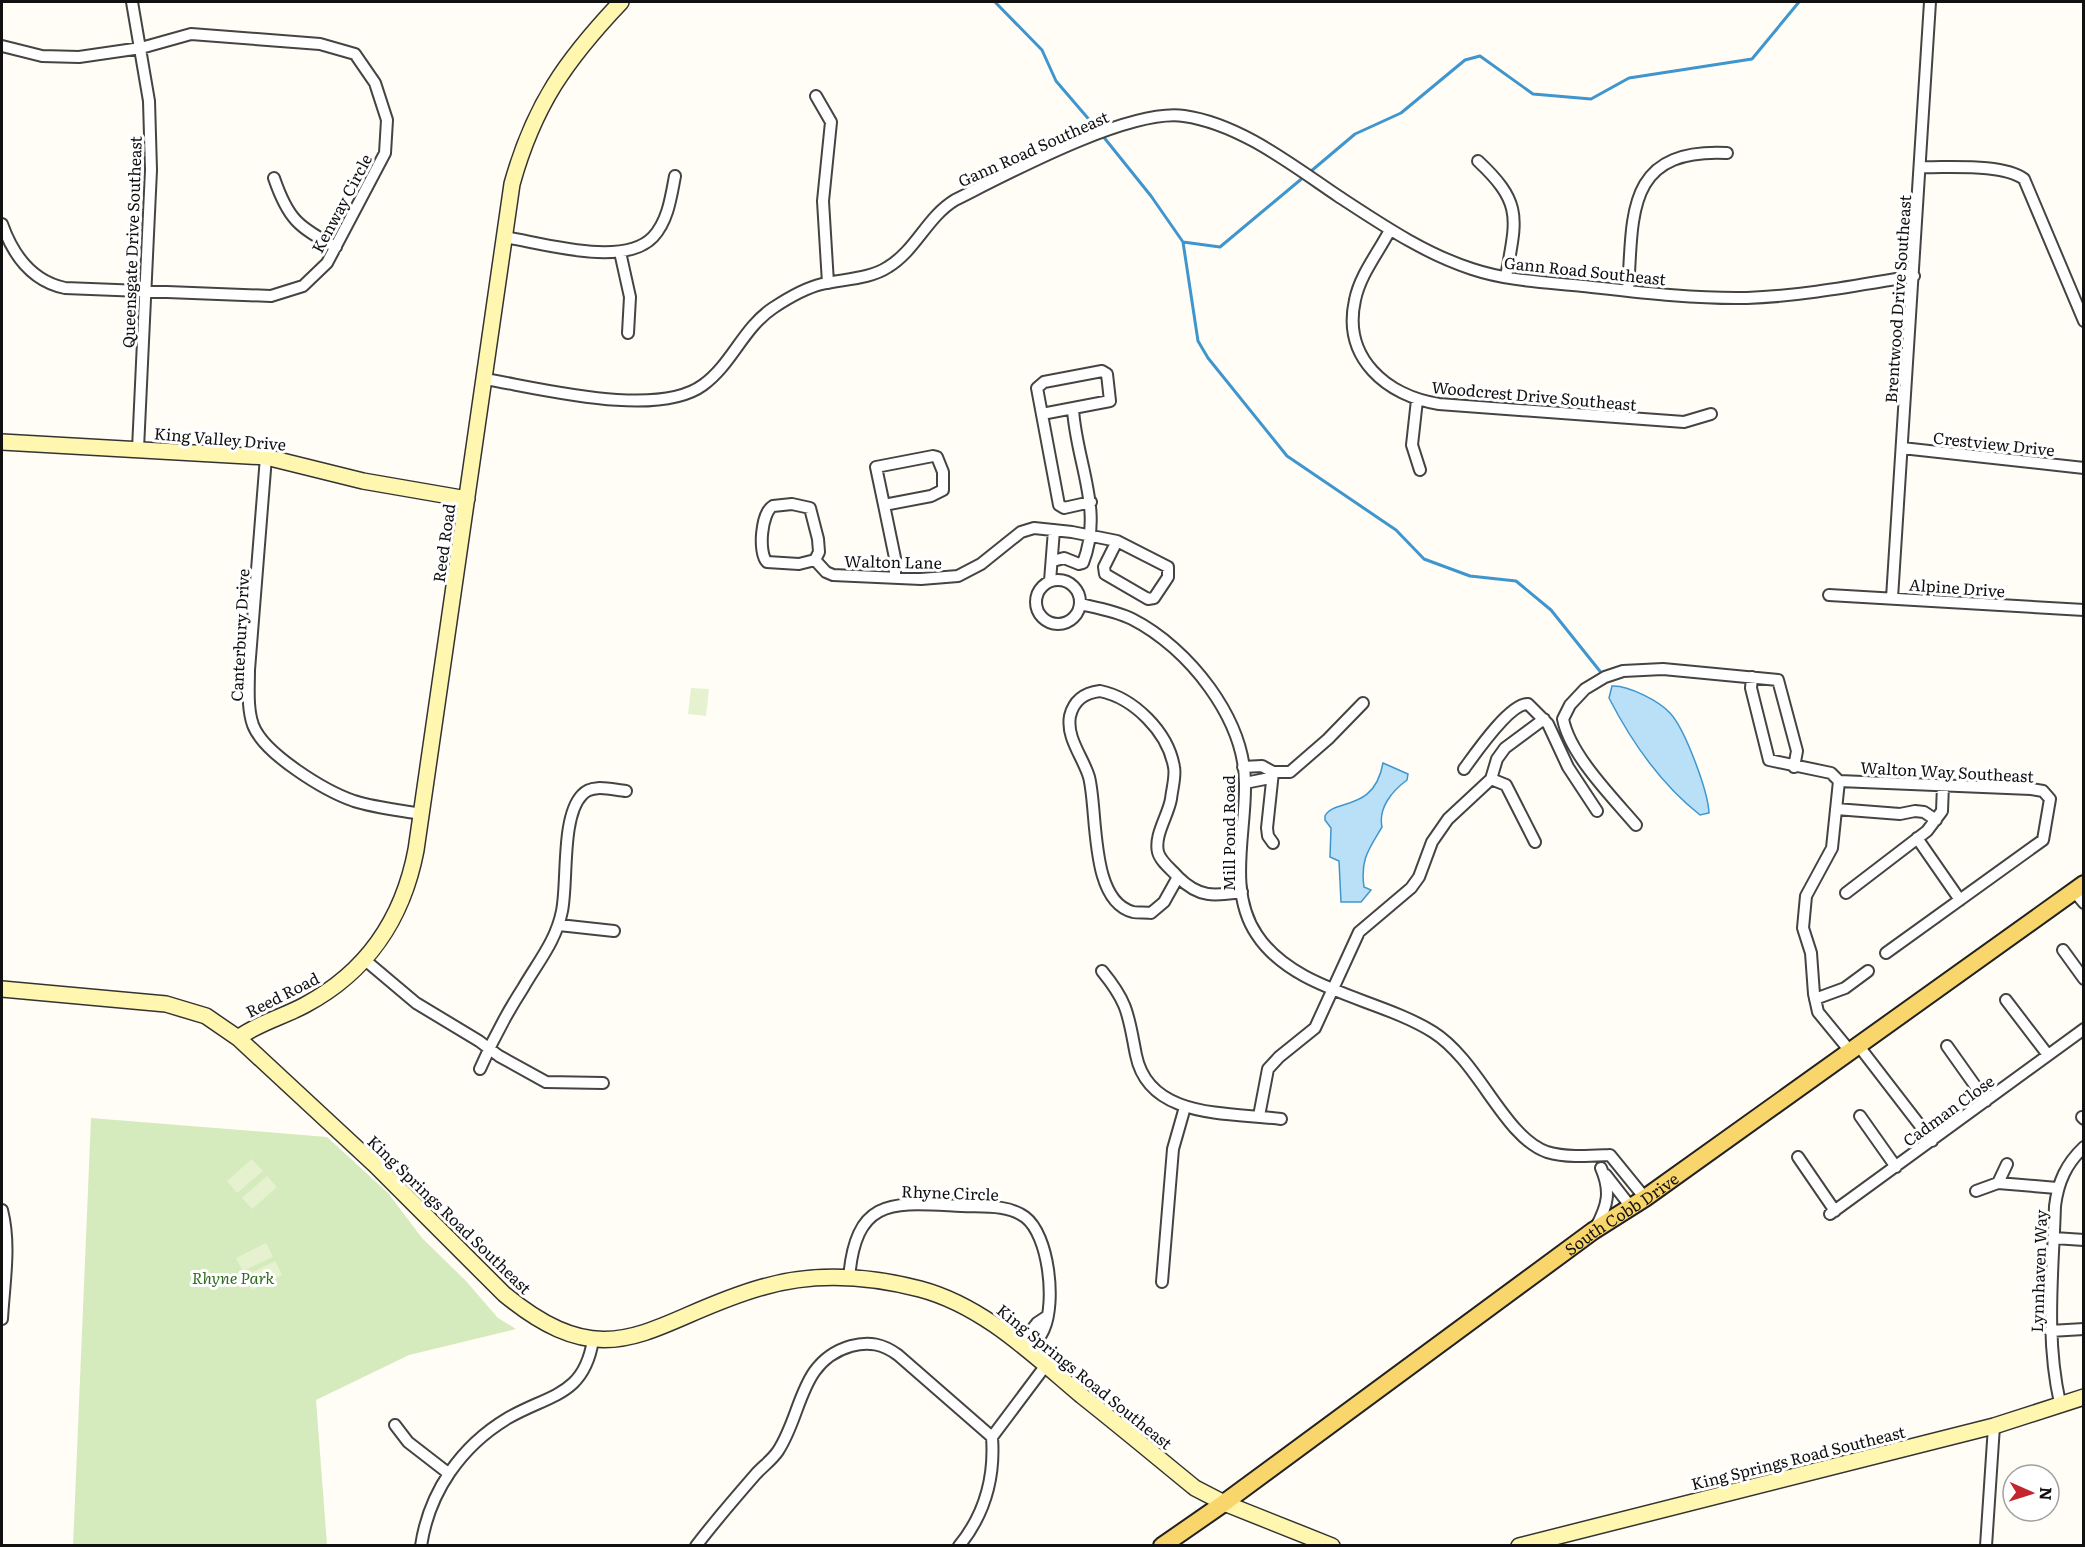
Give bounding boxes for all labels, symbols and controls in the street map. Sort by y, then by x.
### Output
street label: Gann Road Southeast [954,104,1113,192]
street label: Queensgate Drive Southeast [115,135,147,348]
street label: Kenway Circle [305,149,377,257]
street label: Brentwood Drive Southeast [1878,194,1916,404]
street label: Gann Road Southeast [1503,250,1668,290]
street label: Woodcrest Drive Southeast [1431,374,1638,416]
street label: King Valley Drive [153,420,287,456]
street label: Crestview Drive [1932,425,2056,461]
street label: Reed Road [426,502,460,584]
street label: Walton Lane [844,548,942,574]
street label: Canterbury Drive [224,568,254,702]
street label: Alpine Drive [1908,572,2006,602]
street label: Walton Way Southeast [1860,754,2035,788]
street label: Mill Pond Road [1216,775,1240,891]
street label: Reed Road [241,965,323,1023]
street label: Cadman Close [1897,1069,1999,1151]
street label: King Springs Road Southeast [363,1129,538,1299]
street label: South Cobb Drive [1559,1166,1683,1261]
street label: Rhyne Circle [901,1178,999,1206]
street label: Lynnhaven Way [2024,1208,2052,1333]
park label: Rhyne Park [192,1265,275,1289]
street label: King Springs Road Southeast [992,1298,1178,1455]
street label: King Springs Road Southeast [1688,1419,1908,1495]
north arrow [2001,1463,2061,1523]
text: N [2035,1486,2059,1501]

